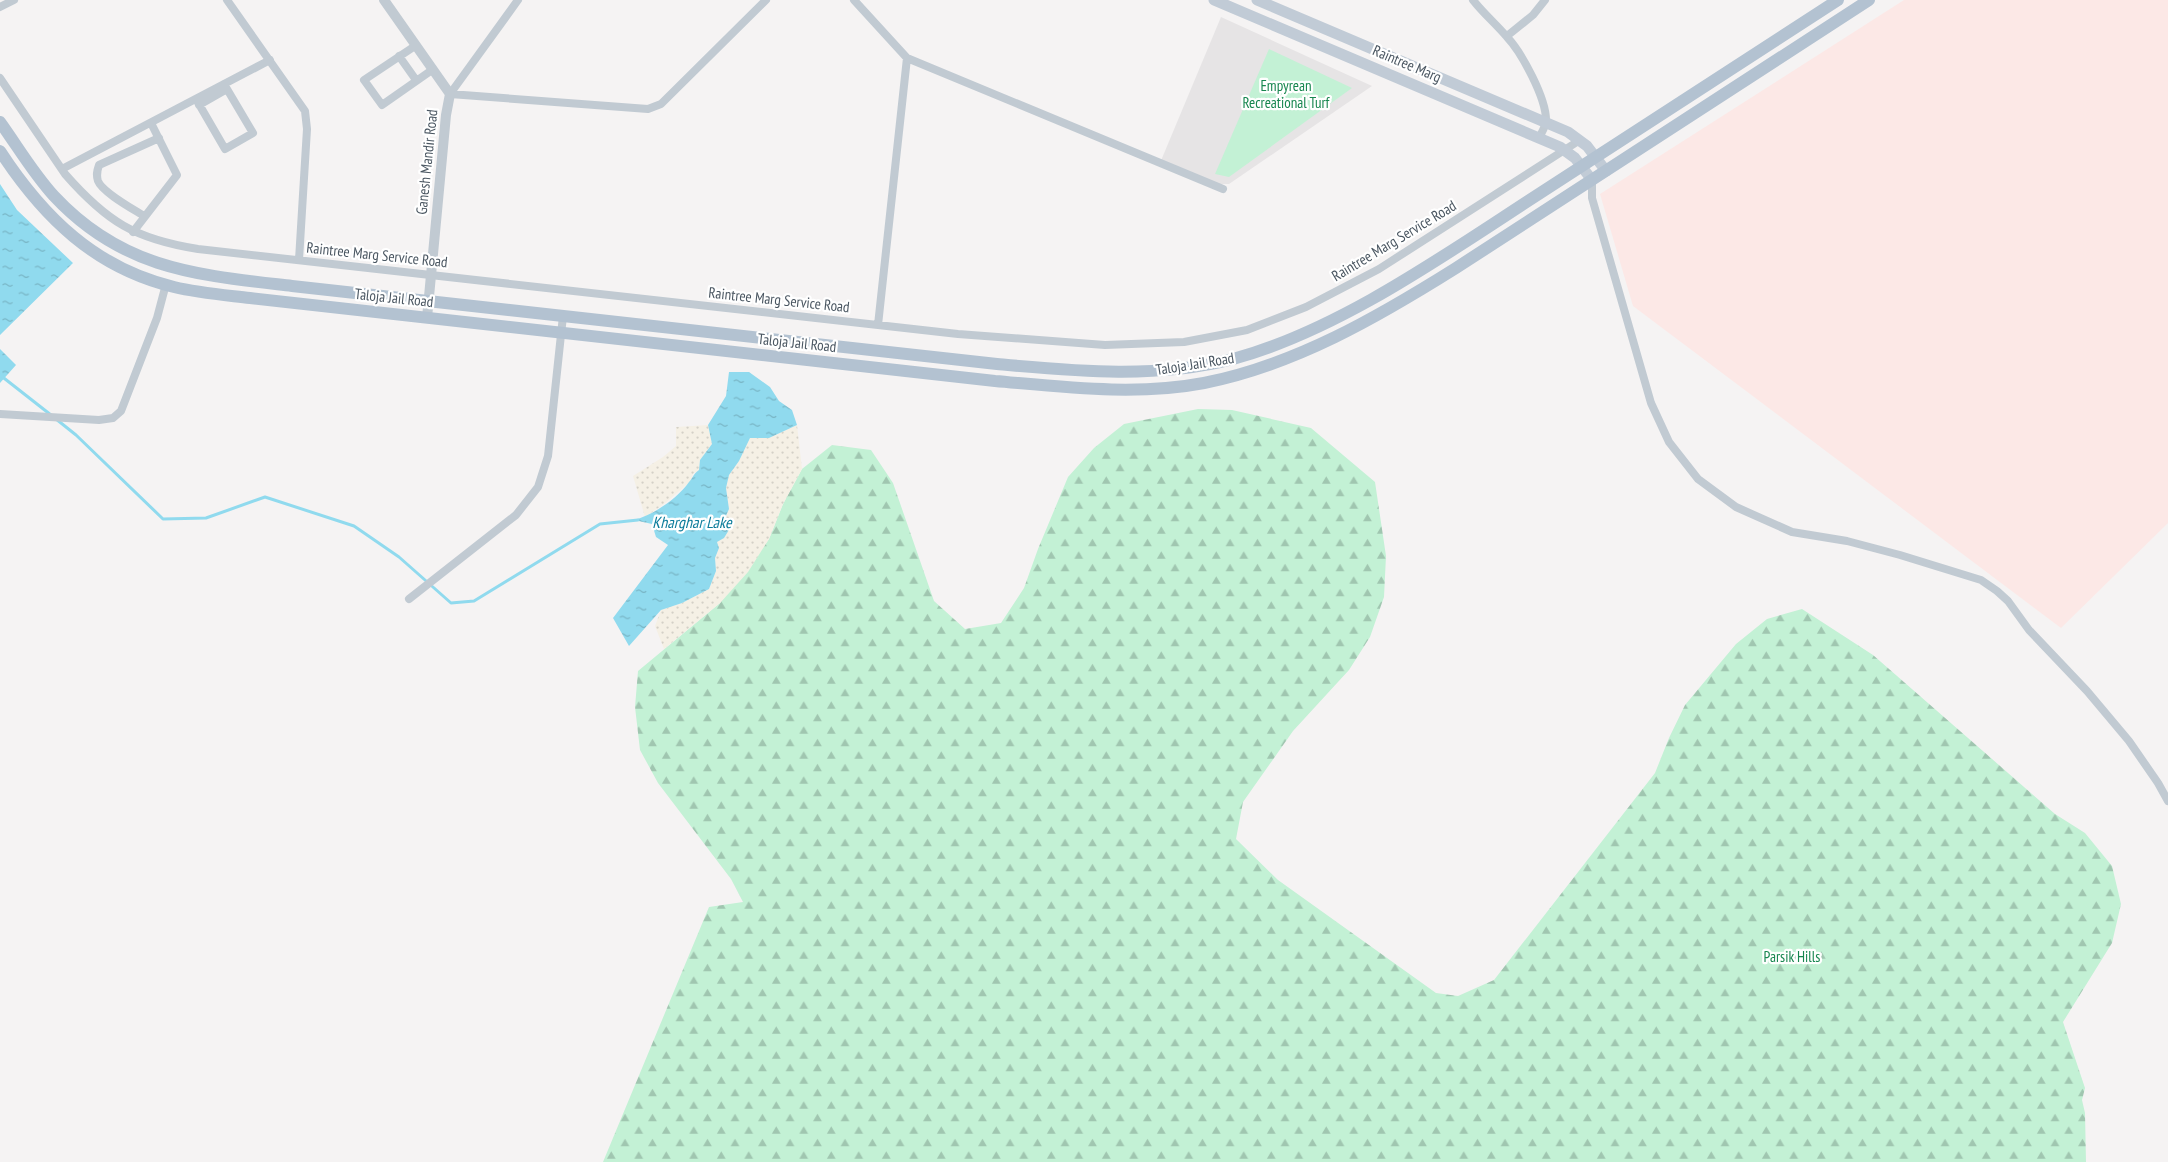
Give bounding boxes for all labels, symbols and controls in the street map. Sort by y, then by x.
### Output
street label: Raintree Marg [1370,41,1444,87]
park label: Empyrean Recreational Turf [1243,76,1331,112]
street label: Ganesh Mandir Road [412,108,441,216]
street label: Raintree Marg Service Road [1328,196,1459,285]
street label: Raintree Marg Service Road [305,238,449,271]
street label: Raintree Marg Service Road [707,283,851,316]
street label: Taloja Jail Road [354,284,434,311]
street label: Taloja Jail Road [757,329,837,356]
street label: Taloja Jail Road [1154,348,1235,379]
water label: Kharghar Lake [652,512,733,532]
park label: Parsik Hills [1764,947,1820,966]

